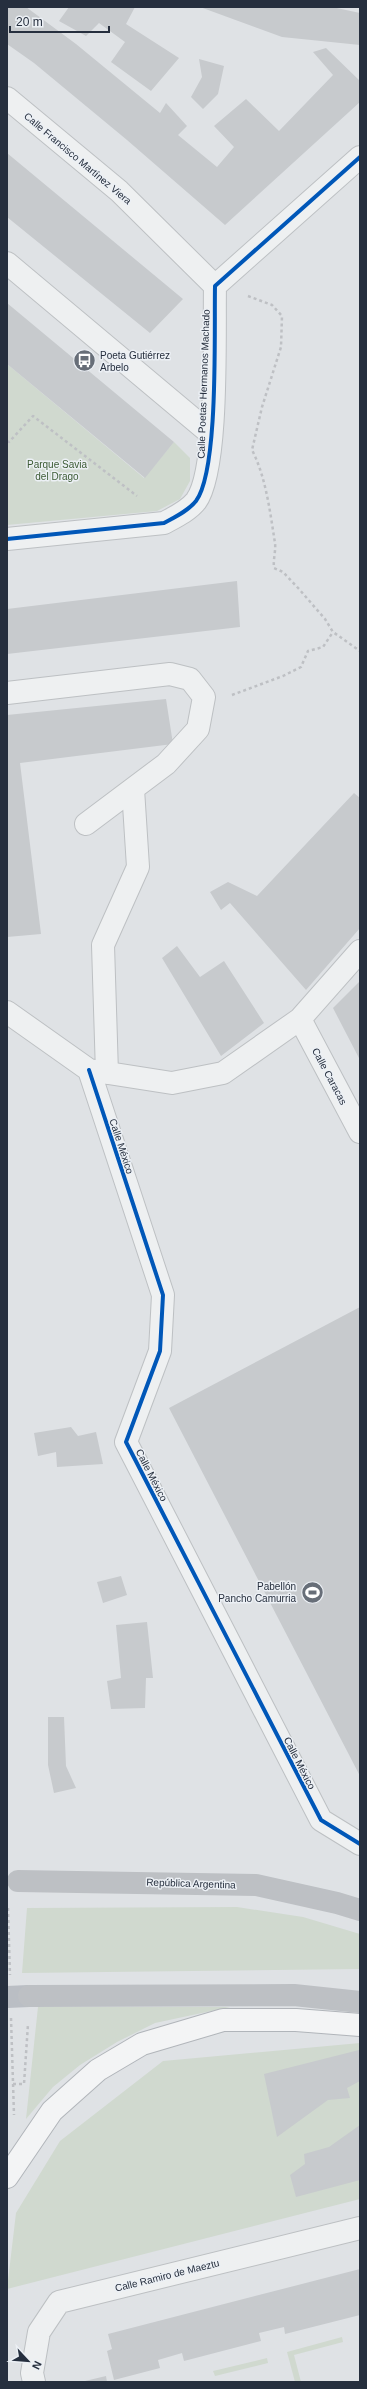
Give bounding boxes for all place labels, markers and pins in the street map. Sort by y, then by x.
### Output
bus stop icon: Poeta Gutiérrez Arbelo [71,348,97,374]
place label: Poeta Gutiérrez Arbelo [100,350,170,373]
sports icon: Pabellón Pancho Camurria [299,1579,325,1605]
place label: Pabellón Pancho Camurria [218,1581,296,1604]

